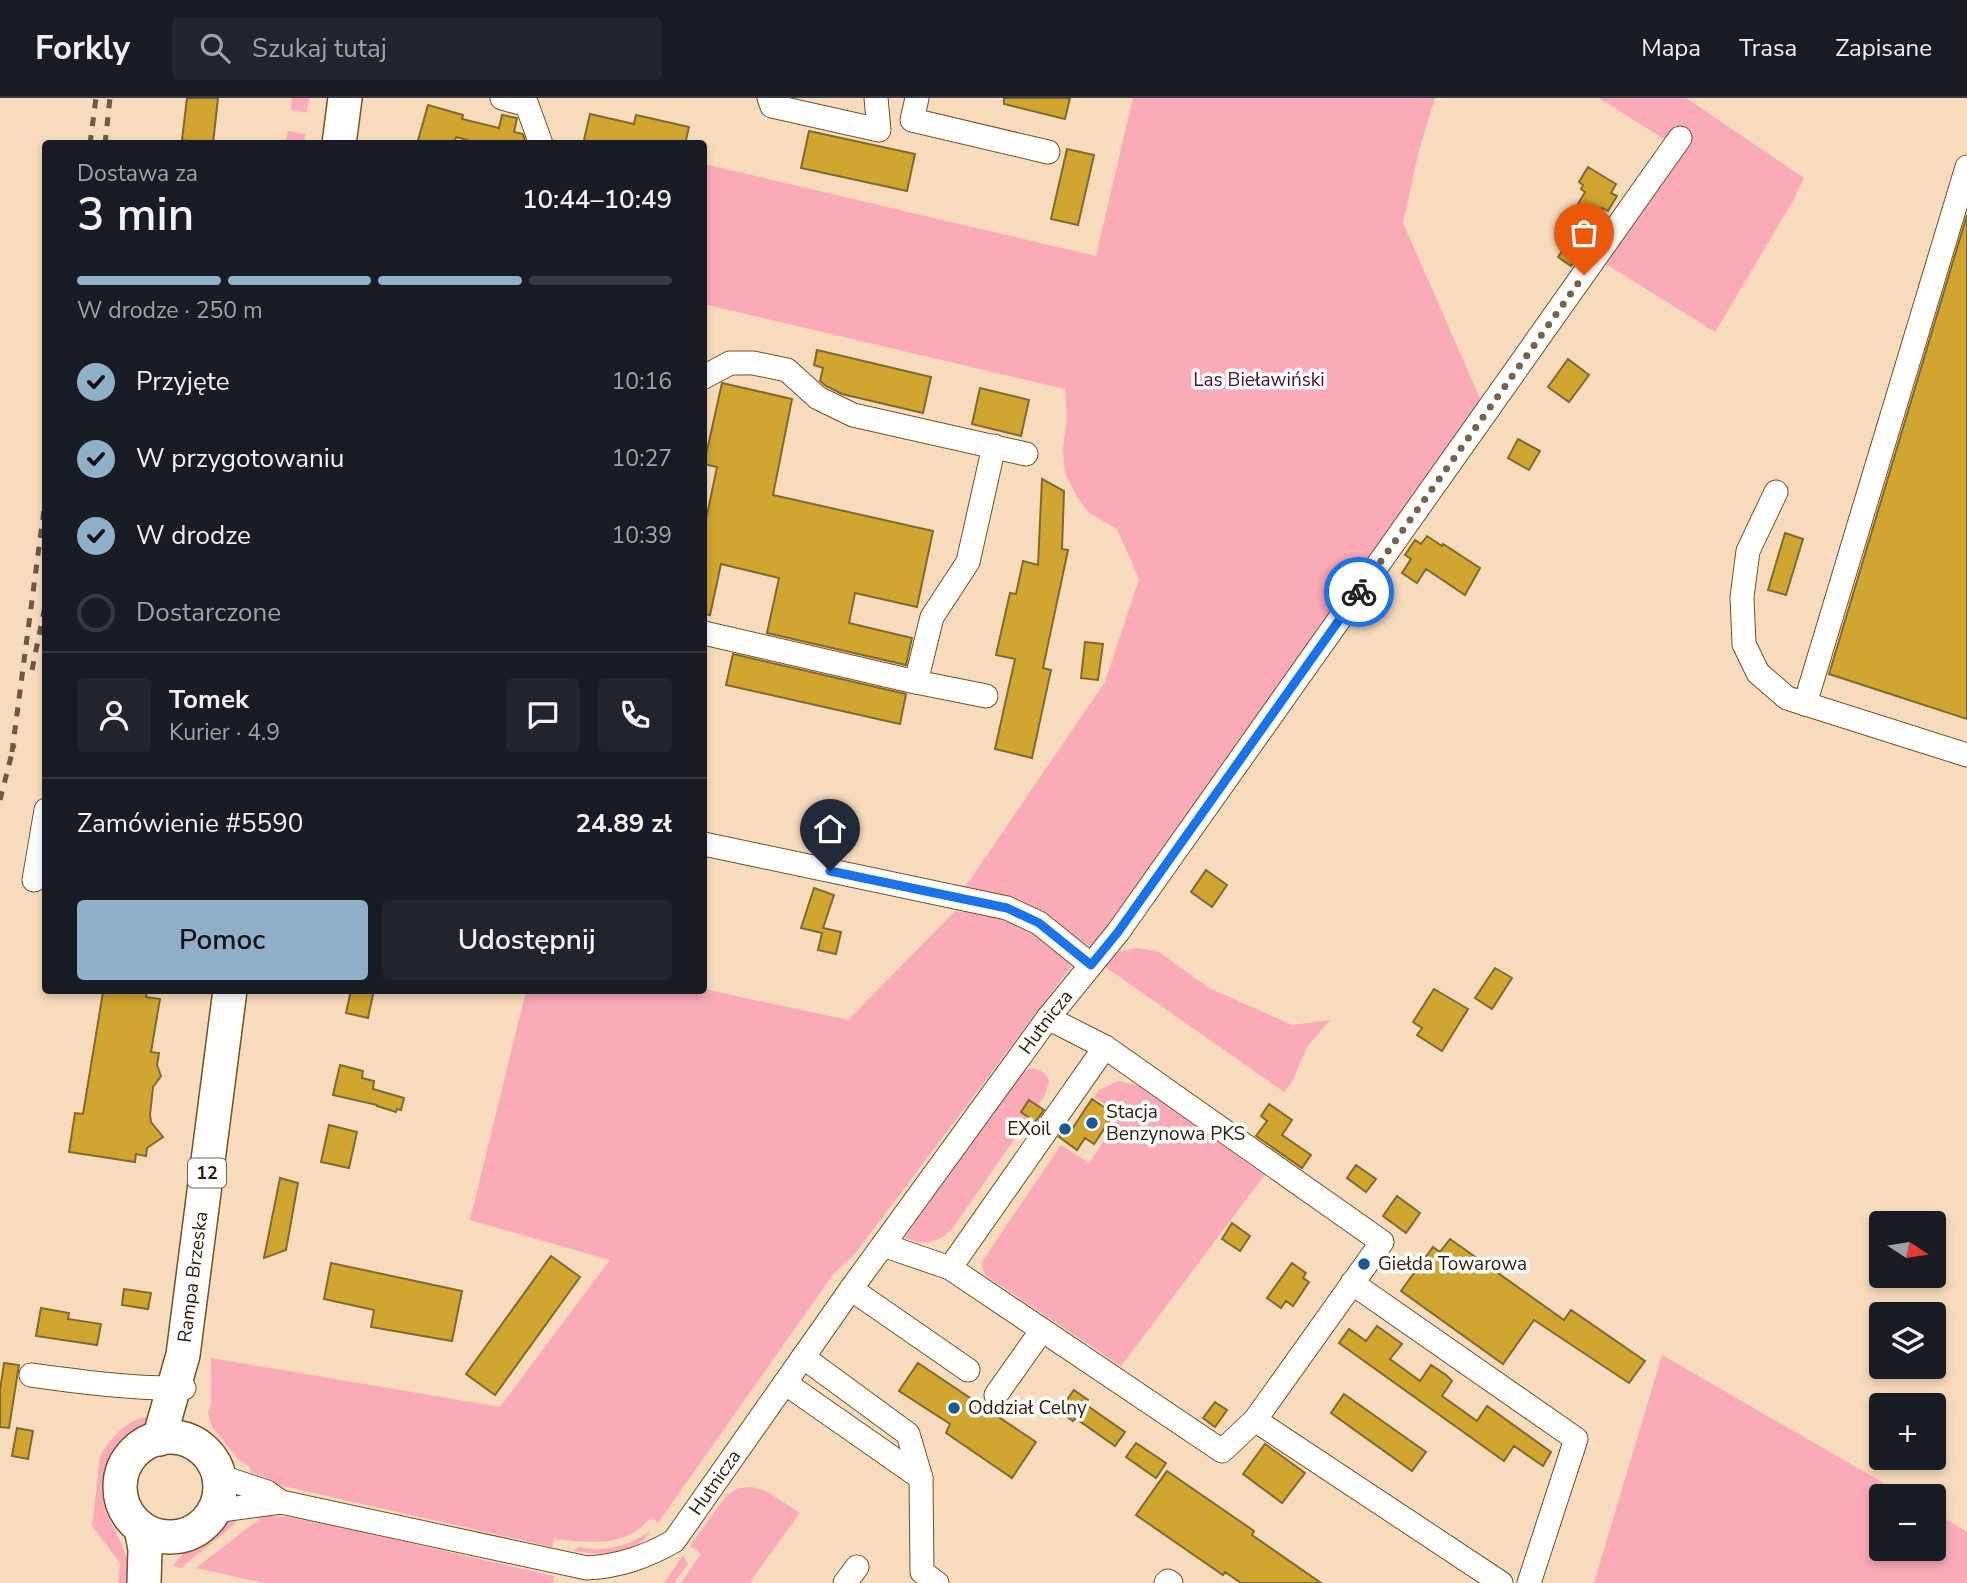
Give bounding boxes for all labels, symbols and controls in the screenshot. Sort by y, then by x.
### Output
search box [172,17,662,80]
text: Forkly [35,26,130,71]
icon: search [196,29,234,67]
text: Szukaj tutaj [252,31,387,66]
text: Mapa [1641,32,1701,64]
text: Trasa [1739,32,1797,64]
text: Zapisane [1835,32,1932,64]
text: Dostawa za [77,158,198,189]
text: 10:44–10:49 [522,182,672,217]
text: 3 min [77,183,194,246]
pin [1554,203,1614,275]
icon: bag [1565,214,1603,252]
text: W drodze · 250 m [77,295,263,326]
icon: check [77,363,115,401]
text: Przyjęte [136,364,230,399]
text: 10:16 [612,366,672,397]
park label: Las Bieławiński [1193,367,1325,393]
icon: check [77,440,115,478]
text: W przygotowaniu [136,441,344,476]
text: 10:27 [612,443,672,474]
icon: check [77,517,115,555]
text: W drodze [136,518,251,553]
text: 10:39 [612,520,672,551]
courier [1324,557,1394,627]
icon: bike [1340,573,1378,611]
text: Dostarczone [136,595,281,630]
button: person [77,678,151,752]
button: chat [506,678,580,752]
button: phone [598,678,672,752]
text: Tomek [169,682,249,717]
text: Kurier · 4.9 [169,717,280,748]
pin [800,799,860,871]
text: Zamówienie #5590 [77,806,303,841]
text: 24.89 zł [576,806,672,841]
icon: home [811,810,849,848]
button: Pomoc [77,900,368,980]
button: Udostępnij [382,900,672,980]
street label: Hutnicza [1013,984,1079,1060]
place label: Stacja Benzynowa PKS [1106,1099,1245,1147]
marker: Stacja Benzynowa PKS [1084,1115,1100,1131]
place label: EXoil [1007,1116,1051,1142]
marker: EXoil [1057,1121,1073,1137]
road number: 12 [188,1158,226,1188]
street label: Rampa Brzeska [172,1210,214,1344]
north arrow [1869,1211,1946,1288]
map controls [1869,1211,1946,1561]
place label: Giełda Towarowa [1378,1251,1527,1277]
marker: Giełda Towarowa [1356,1256,1372,1272]
button: layers [1869,1302,1946,1379]
button: + [1869,1393,1946,1470]
place label: Oddział Celny [968,1395,1087,1421]
marker: Oddział Celny [946,1400,962,1416]
street label: Hutnicza [683,1445,747,1521]
button: − [1869,1484,1946,1561]

